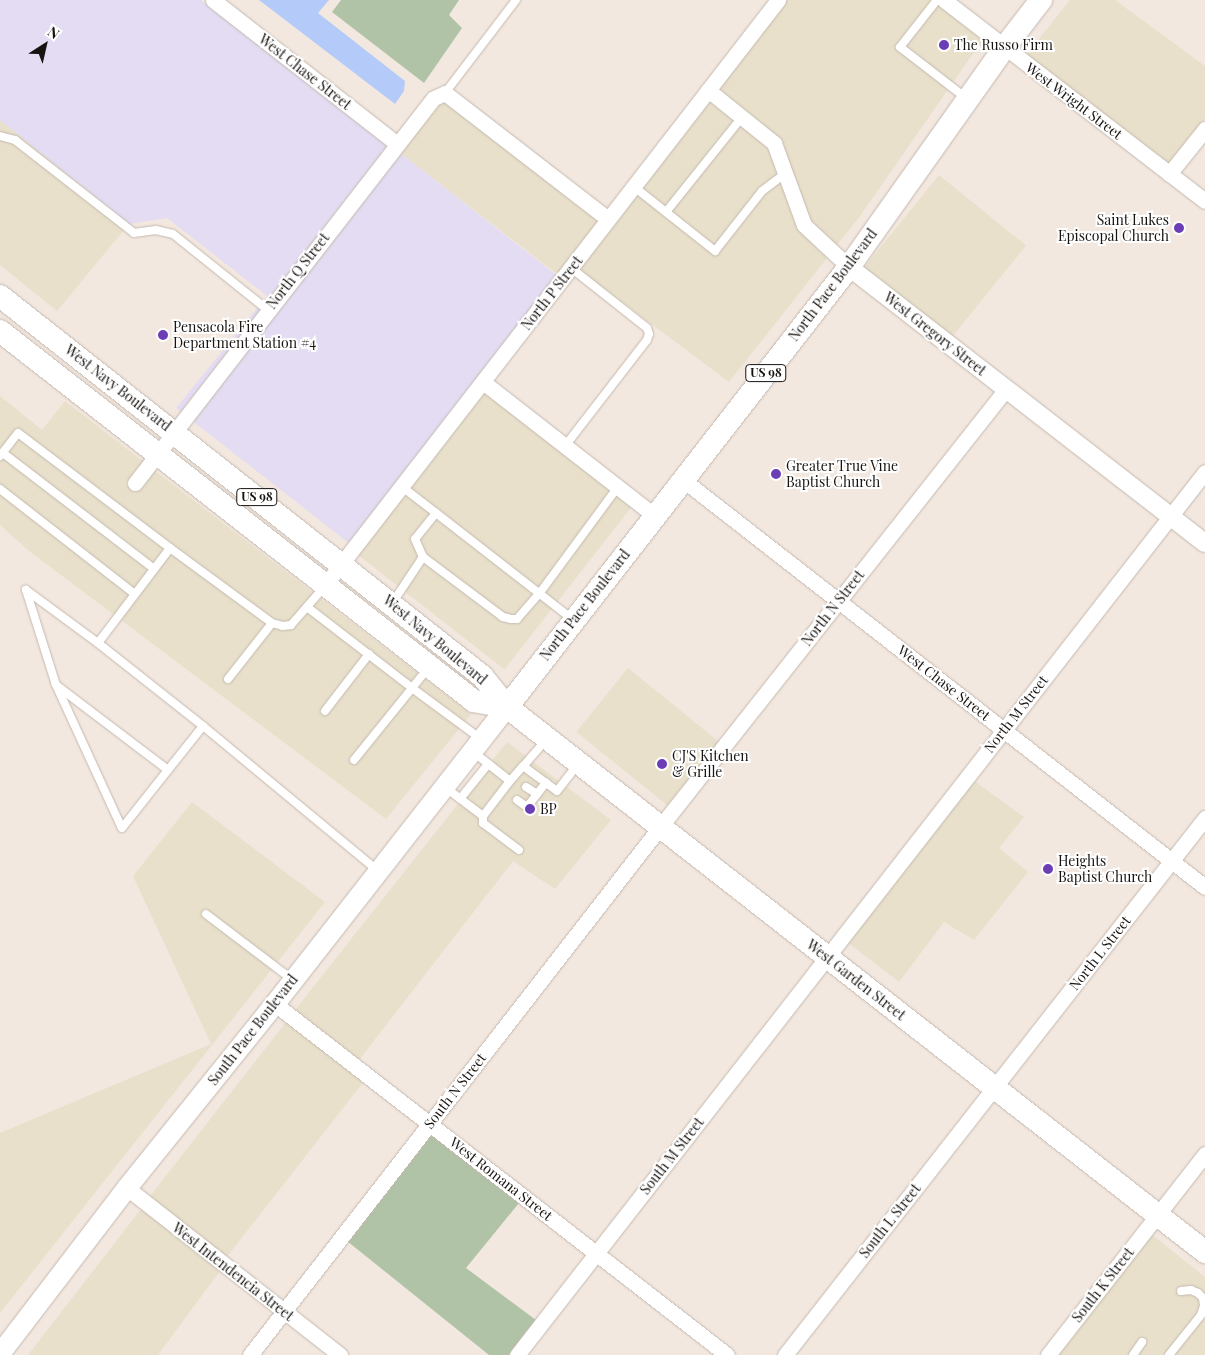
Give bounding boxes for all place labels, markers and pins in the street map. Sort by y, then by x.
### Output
place label: The Russo Firm [954,37,1053,53]
marker: The Russo Firm [938,39,950,51]
place label: Saint Lukes Episcopal Church [1058,212,1169,244]
marker: Saint Lukes Episcopal Church [1173,222,1185,234]
place label: Pensacola Fire Department Station #4 [173,319,316,352]
marker: Pensacola Fire Department Station #4 [157,329,169,341]
place label: Greater True Vine Baptist Church [786,458,899,491]
marker: Greater True Vine Baptist Church [770,468,782,480]
place label: CJ'S Kitchen & Grille [672,748,749,780]
marker: CJ'S Kitchen & Grille [656,758,668,770]
place label: BP [540,801,557,817]
marker: BP [524,803,536,815]
place label: Heights Baptist Church [1058,853,1153,886]
marker: Heights Baptist Church [1042,863,1054,875]

